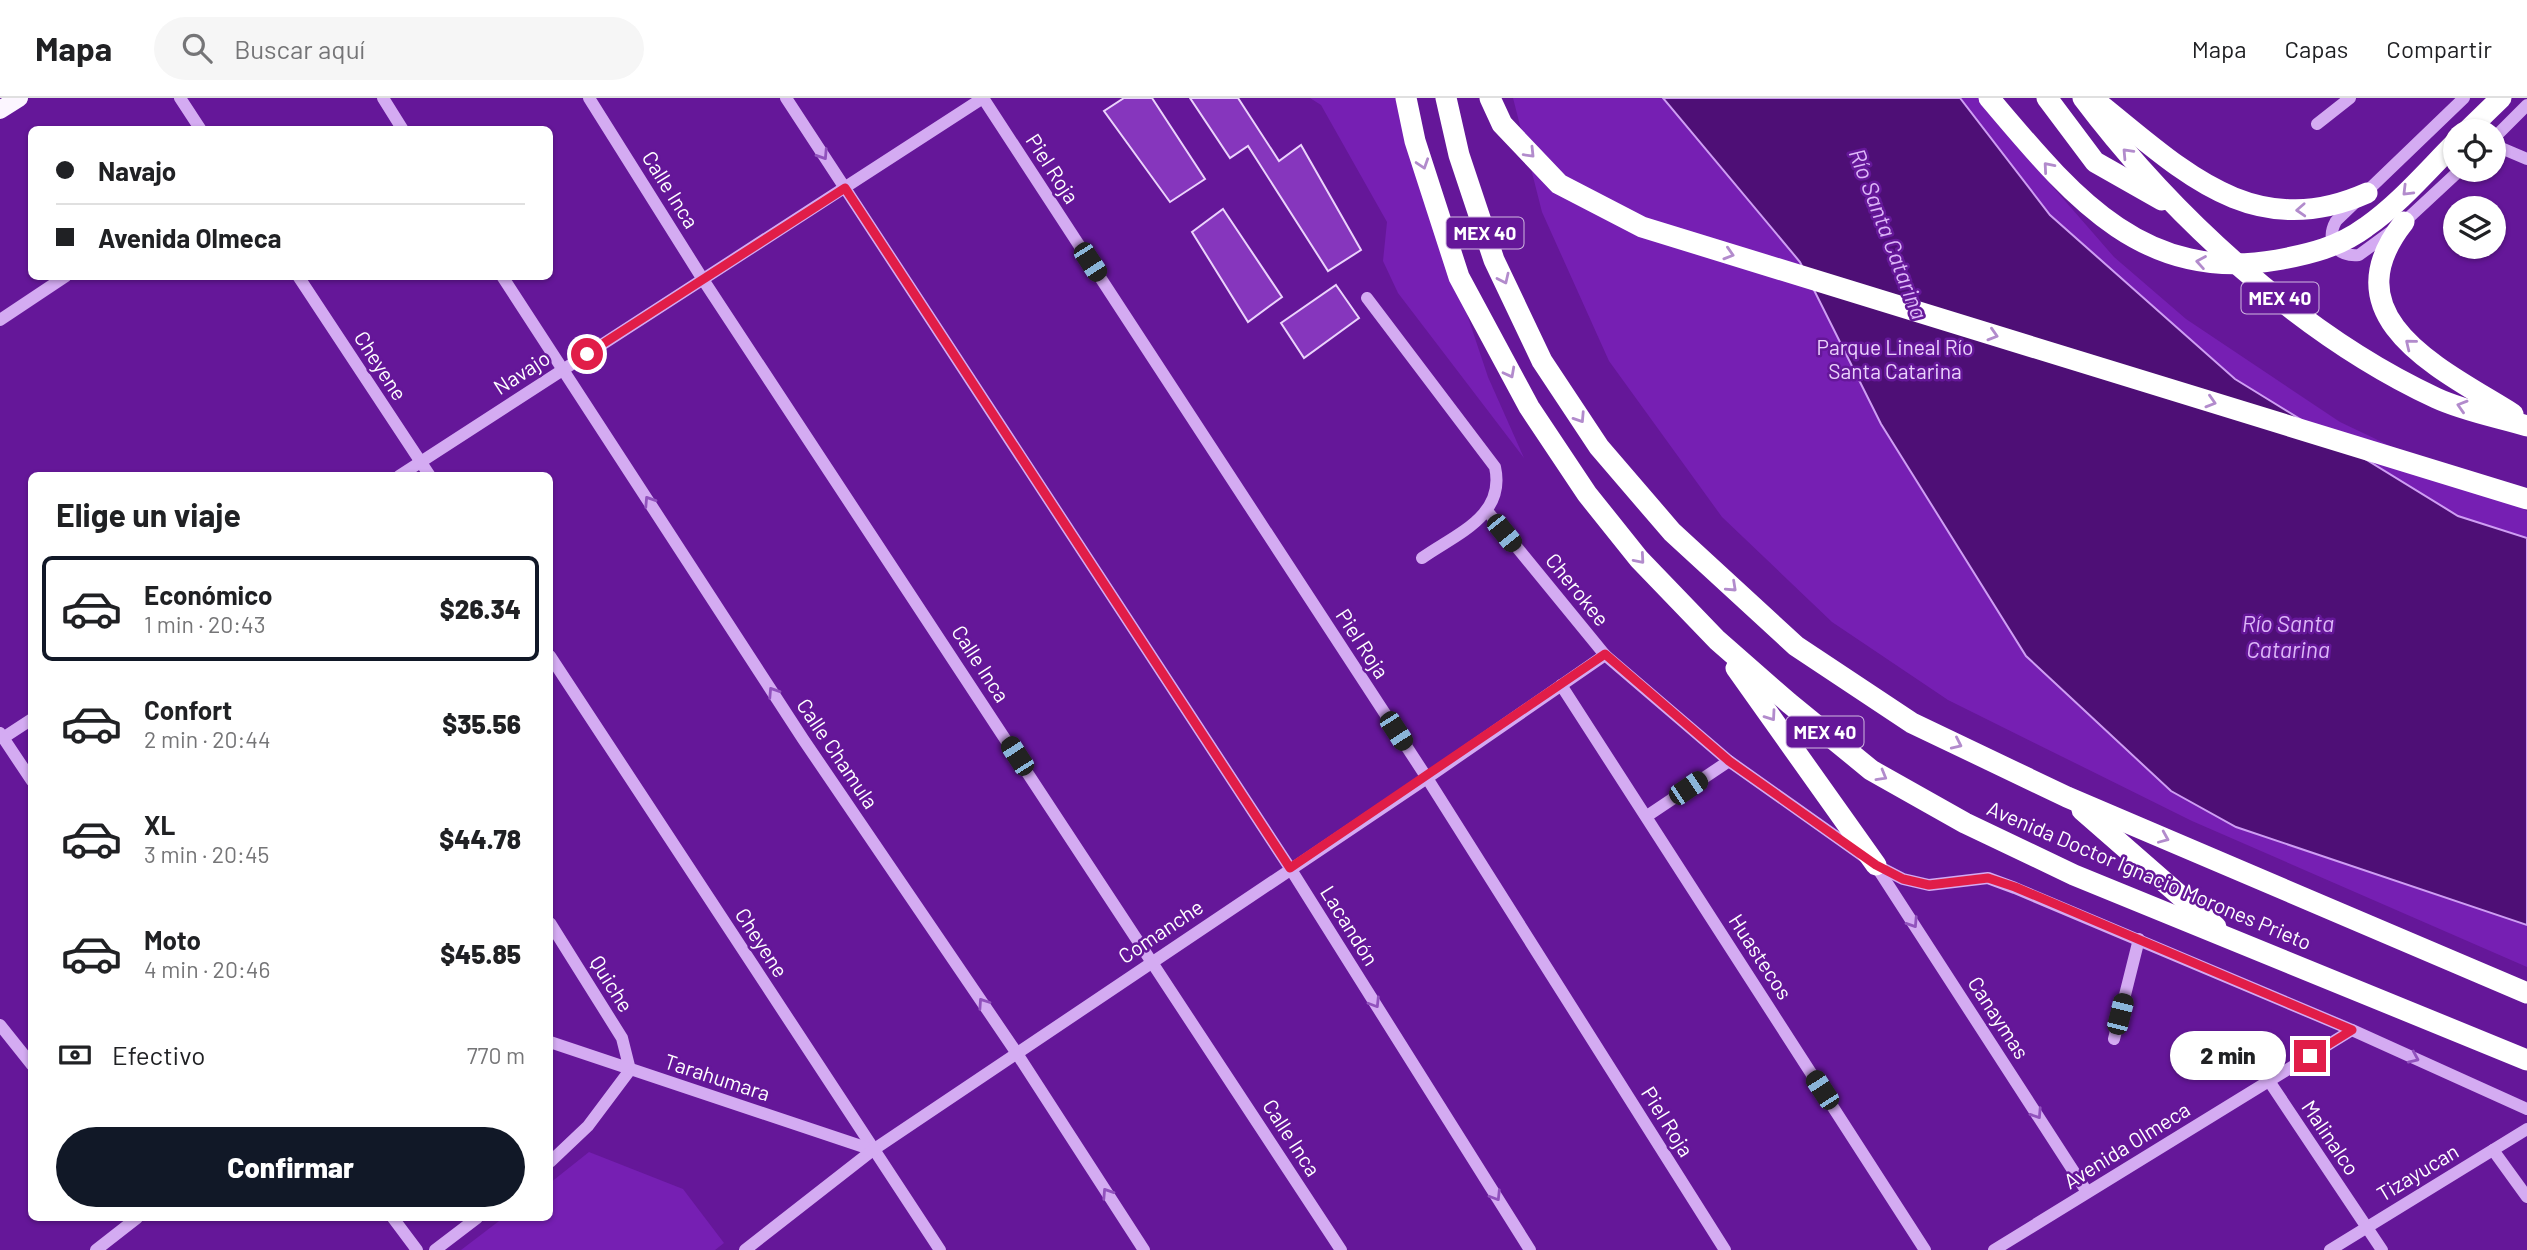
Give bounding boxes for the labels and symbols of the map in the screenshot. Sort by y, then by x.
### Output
street label: Piel Roja [1021,129,1085,208]
one-way arrow [1521,144,1534,157]
water label: Río Santa Catarina [1844,144,1934,323]
street label: Calle Inca [638,146,705,233]
one-way arrow [815,147,827,160]
one-way arrow [2123,148,2135,161]
one-way arrow [1414,158,1429,170]
one-way arrow [2044,162,2056,175]
one-way arrow [2402,183,2415,196]
one-way arrow [2295,202,2306,217]
road number: MEX 40 [1446,217,1524,248]
car [1070,239,1111,285]
one-way arrow [1722,246,1735,260]
one-way arrow [2195,255,2207,270]
one-way arrow [1495,272,1509,285]
road number: MEX 40 [2242,282,2318,314]
street label: Cheyene [350,326,413,405]
one-way arrow [1987,327,1999,342]
park label: Parque Lineal Río Santa Catarina [1817,334,1973,383]
route start [571,338,603,370]
one-way arrow [2405,339,2417,352]
street label: Navajo [488,344,554,399]
one-way arrow [1502,366,1515,378]
one-way arrow [2204,394,2217,408]
one-way arrow [2456,400,2469,414]
one-way arrow [1572,411,1585,424]
one-way arrow [645,496,658,509]
car [1483,510,1526,556]
street label: Cherokee [1541,548,1615,631]
one-way arrow [1632,551,1644,564]
one-way arrow [1724,579,1737,591]
street label: Piel Roja [1331,604,1395,683]
water label: Río Santa Catarina [2242,609,2334,663]
street label: Calle Inca [947,620,1015,706]
one-way arrow [769,687,781,700]
street label: Calle Chamula [792,693,884,813]
car [1376,708,1417,754]
one-way arrow [1762,708,1775,721]
road number: MEX 40 [1786,716,1864,748]
car [997,733,1038,779]
one-way arrow [1950,736,1962,750]
car [1665,768,1712,808]
one-way arrow [1875,768,1887,781]
street label: Avenida Doctor Ignacio Morones Prieto [1984,795,2315,954]
one-way arrow [2157,830,2169,844]
street label: Lacandón [1316,881,1385,970]
street label: Comanche [1113,893,1207,968]
street label: Cheyene [731,903,794,982]
street label: Huastecos [1724,909,1798,1004]
one-way arrow [1905,915,1918,928]
street label: Quiche [585,950,639,1016]
street label: Canaymas [1963,971,2035,1063]
car [2105,991,2136,1037]
one-way arrow [1366,995,1379,1008]
one-way arrow [978,997,991,1010]
callout: 2 min [2170,1032,2286,1080]
route end [2294,1040,2326,1072]
street label: Tarahumara [661,1048,774,1105]
one-way arrow [2407,1050,2419,1064]
car [1802,1067,1843,1113]
street label: Piel Roja [1637,1081,1700,1161]
street label: Calle Inca [1258,1094,1326,1180]
street label: Malinalco [2297,1095,2365,1179]
street label: Avenida Olmeca [2059,1096,2194,1193]
one-way arrow [2028,1106,2041,1119]
street label: Tizayucan [2372,1138,2463,1206]
one-way arrow [1103,1187,1116,1200]
one-way arrow [1487,1188,1500,1201]

